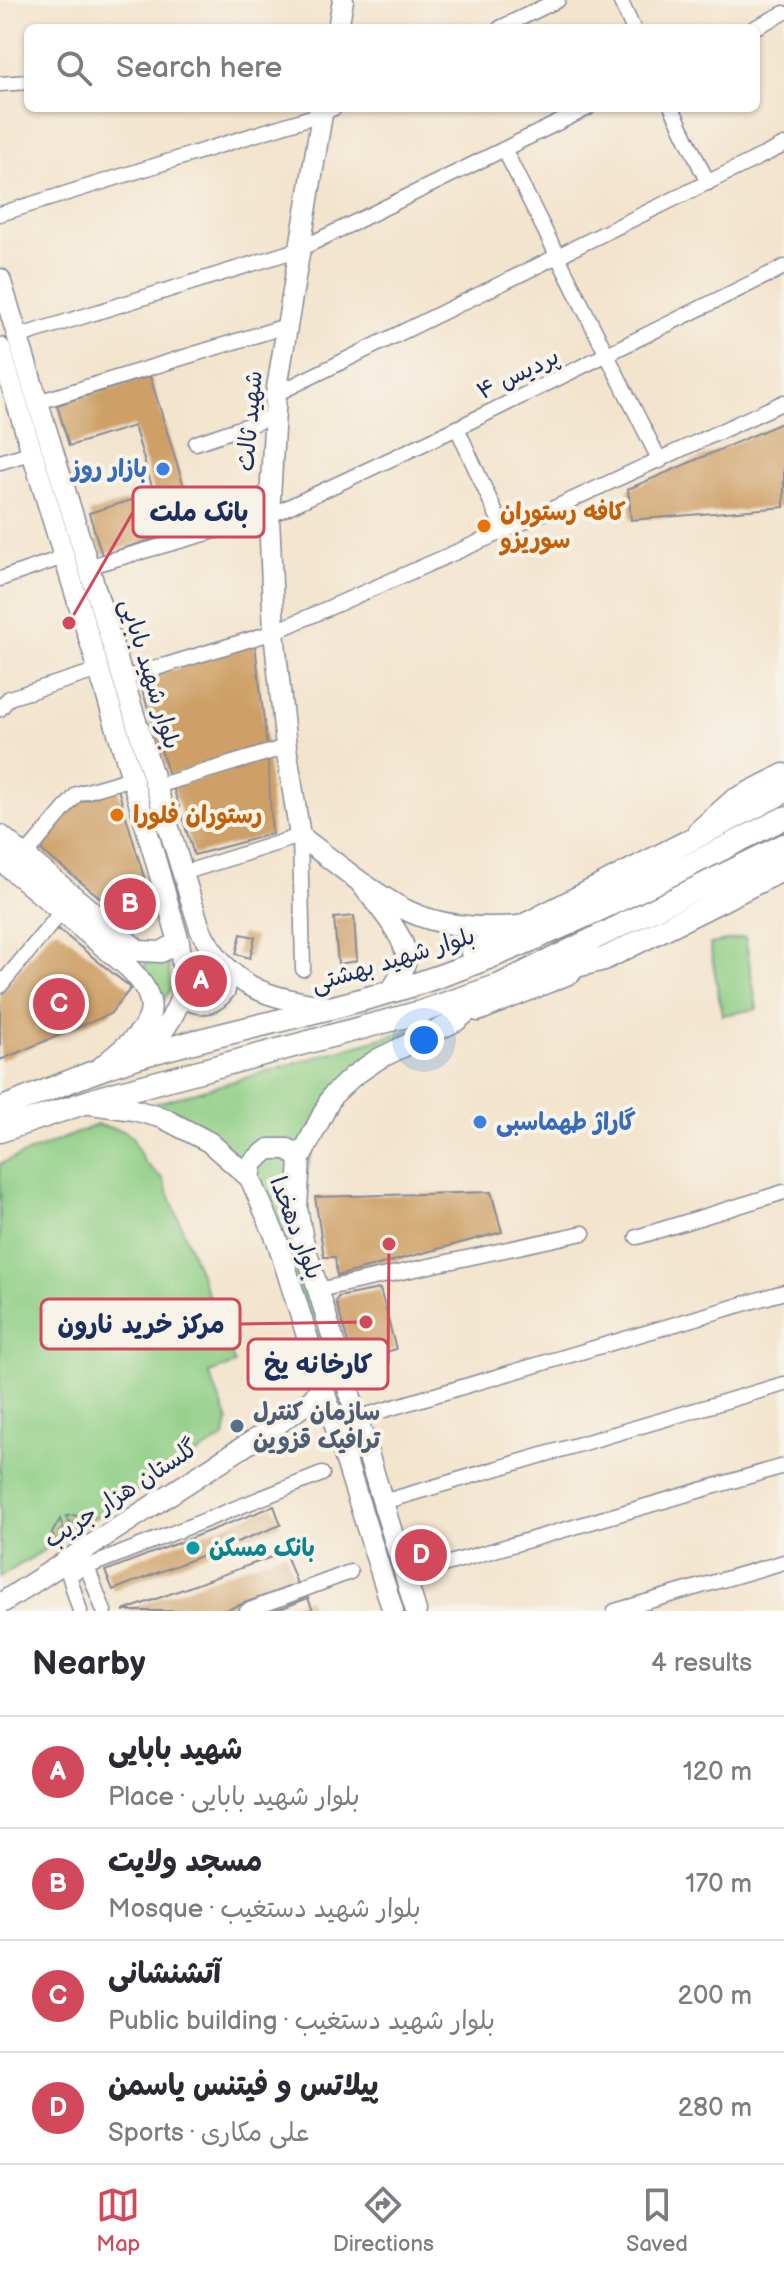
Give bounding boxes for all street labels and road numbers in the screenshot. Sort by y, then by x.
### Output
street label: پردیس ۴ [472,342,564,406]
street label: شهید ثالث [231,369,269,473]
street label: بلوار شهید بابایی [113,595,187,753]
street label: بلوار شهید بهشتی [308,921,478,999]
street label: بلوار دهخدا [263,1172,329,1284]
street label: گلستان هزار جریب [39,1433,203,1555]

